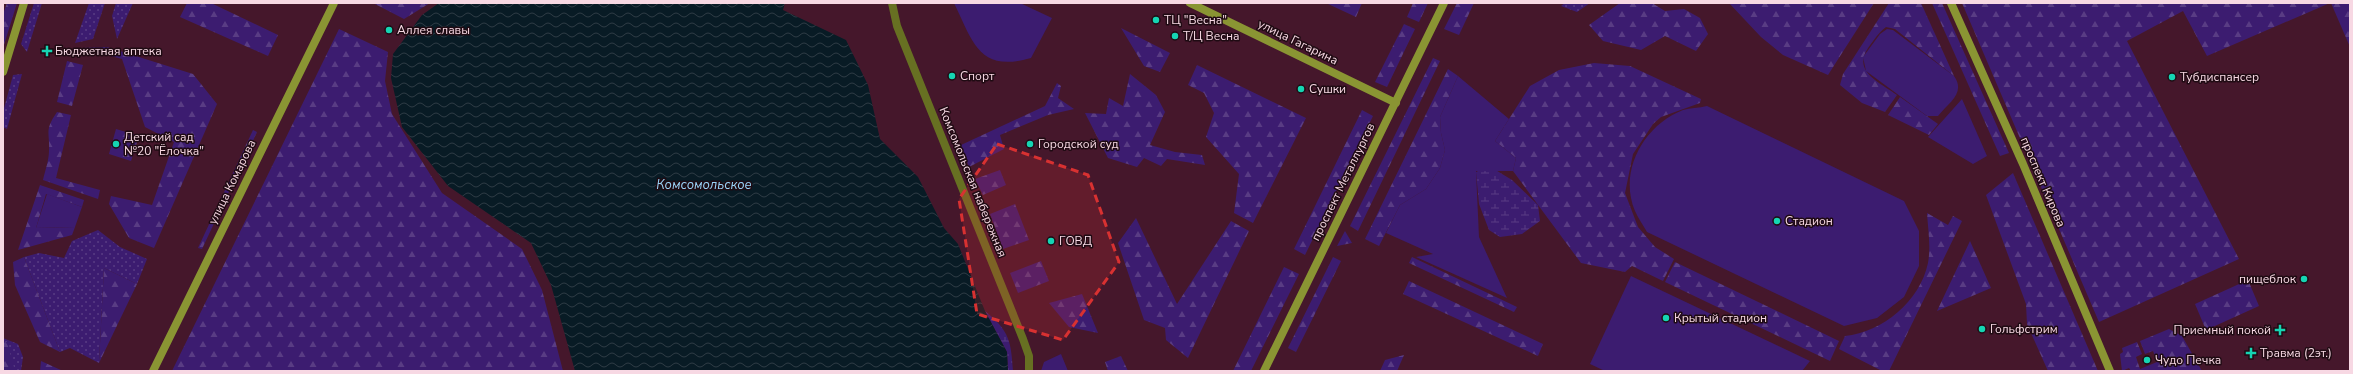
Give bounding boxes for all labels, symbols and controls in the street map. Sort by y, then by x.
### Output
place label: ТЦ "Весна" [1164,12,1227,28]
marker: ТЦ "Весна" [1151,15,1161,25]
street label: улица Гагарина [1255,16,1341,68]
place label: Аллея славы [397,22,470,38]
marker: Аллея славы [384,25,394,35]
place label: Т/Ц Весна [1183,28,1239,44]
marker: Т/Ц Весна [1170,31,1180,41]
place label: Бюджетная аптека [55,43,162,59]
marker: Бюджетная аптека [42,46,52,56]
place label: Спорт [960,68,995,84]
place label: Тубдиспансер [2180,69,2259,85]
marker: Спорт [947,71,957,81]
marker: Тубдиспансер [2167,72,2177,82]
place label: Сушки [1309,81,1346,97]
marker: Сушки [1296,84,1306,94]
street label: Комсомольская набережная [936,105,1010,259]
street label: проспект Металлургов [1308,120,1379,244]
place label: Детский сад №20 "Ёлочка" [124,129,204,159]
street label: проспект Кирова [2017,134,2069,230]
place label: Городской суд [1038,136,1119,152]
street label: улица Комарова [205,137,259,227]
marker: Детский сад №20 "Ёлочка" [111,139,121,149]
marker: Городской суд [1025,139,1035,149]
water label: Комсомольское [656,176,752,194]
place label: Стадион [1785,213,1833,229]
marker: Стадион [1772,216,1782,226]
place label: ГОВД [1059,233,1093,249]
marker: ГОВД [1046,236,1056,246]
place label: пищеблок [2239,271,2297,287]
marker: пищеблок [2299,274,2309,284]
place label: Крытый стадион [1674,310,1767,326]
marker: Крытый стадион [1661,313,1671,323]
place label: Гольфстрим [1990,321,2058,337]
place label: Приемный покой [2174,322,2271,338]
marker: Гольфстрим [1977,324,1987,334]
marker: Приемный покой [2274,324,2286,336]
place label: Травма (2эт.) [2260,345,2332,361]
marker: Травма (2эт.) [2245,347,2257,359]
place label: Чудо Печка [2155,352,2221,368]
marker: Чудо Печка [2142,355,2152,365]

